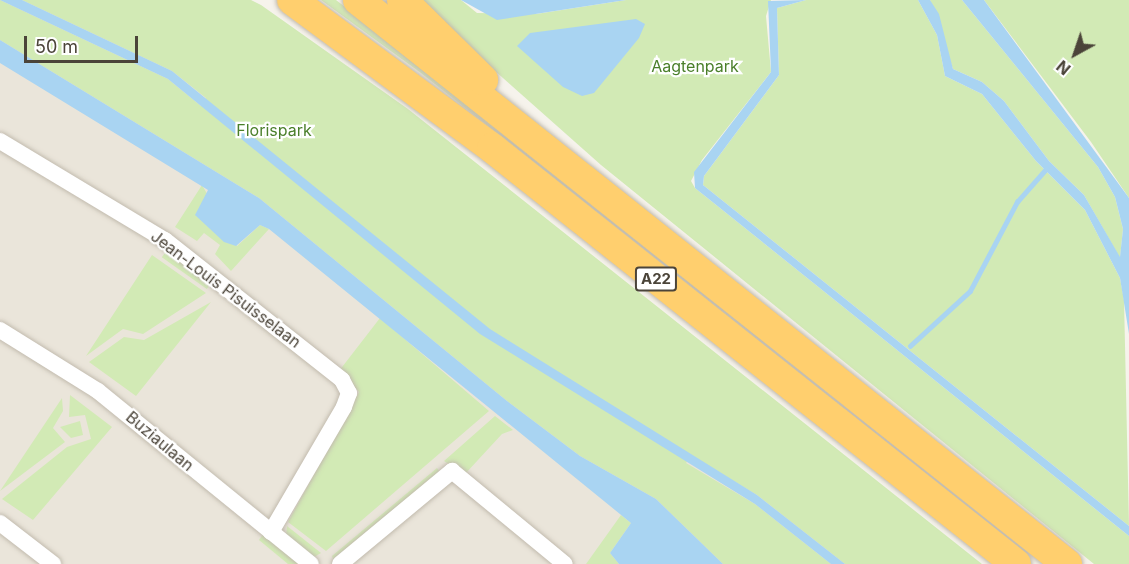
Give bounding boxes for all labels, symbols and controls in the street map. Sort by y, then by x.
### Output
scale bar [27,24,141,62]
north arrow [1045,24,1105,84]
text: 50 m [35,36,78,57]
park label: Aagtenpark [651,56,739,76]
text: N [1052,56,1075,79]
park label: Florispark [236,120,312,140]
street label: Jean-Louis Pisuisselaan [147,226,305,352]
road number: A22 [634,267,678,291]
street label: Buziaulaan [122,407,198,475]

